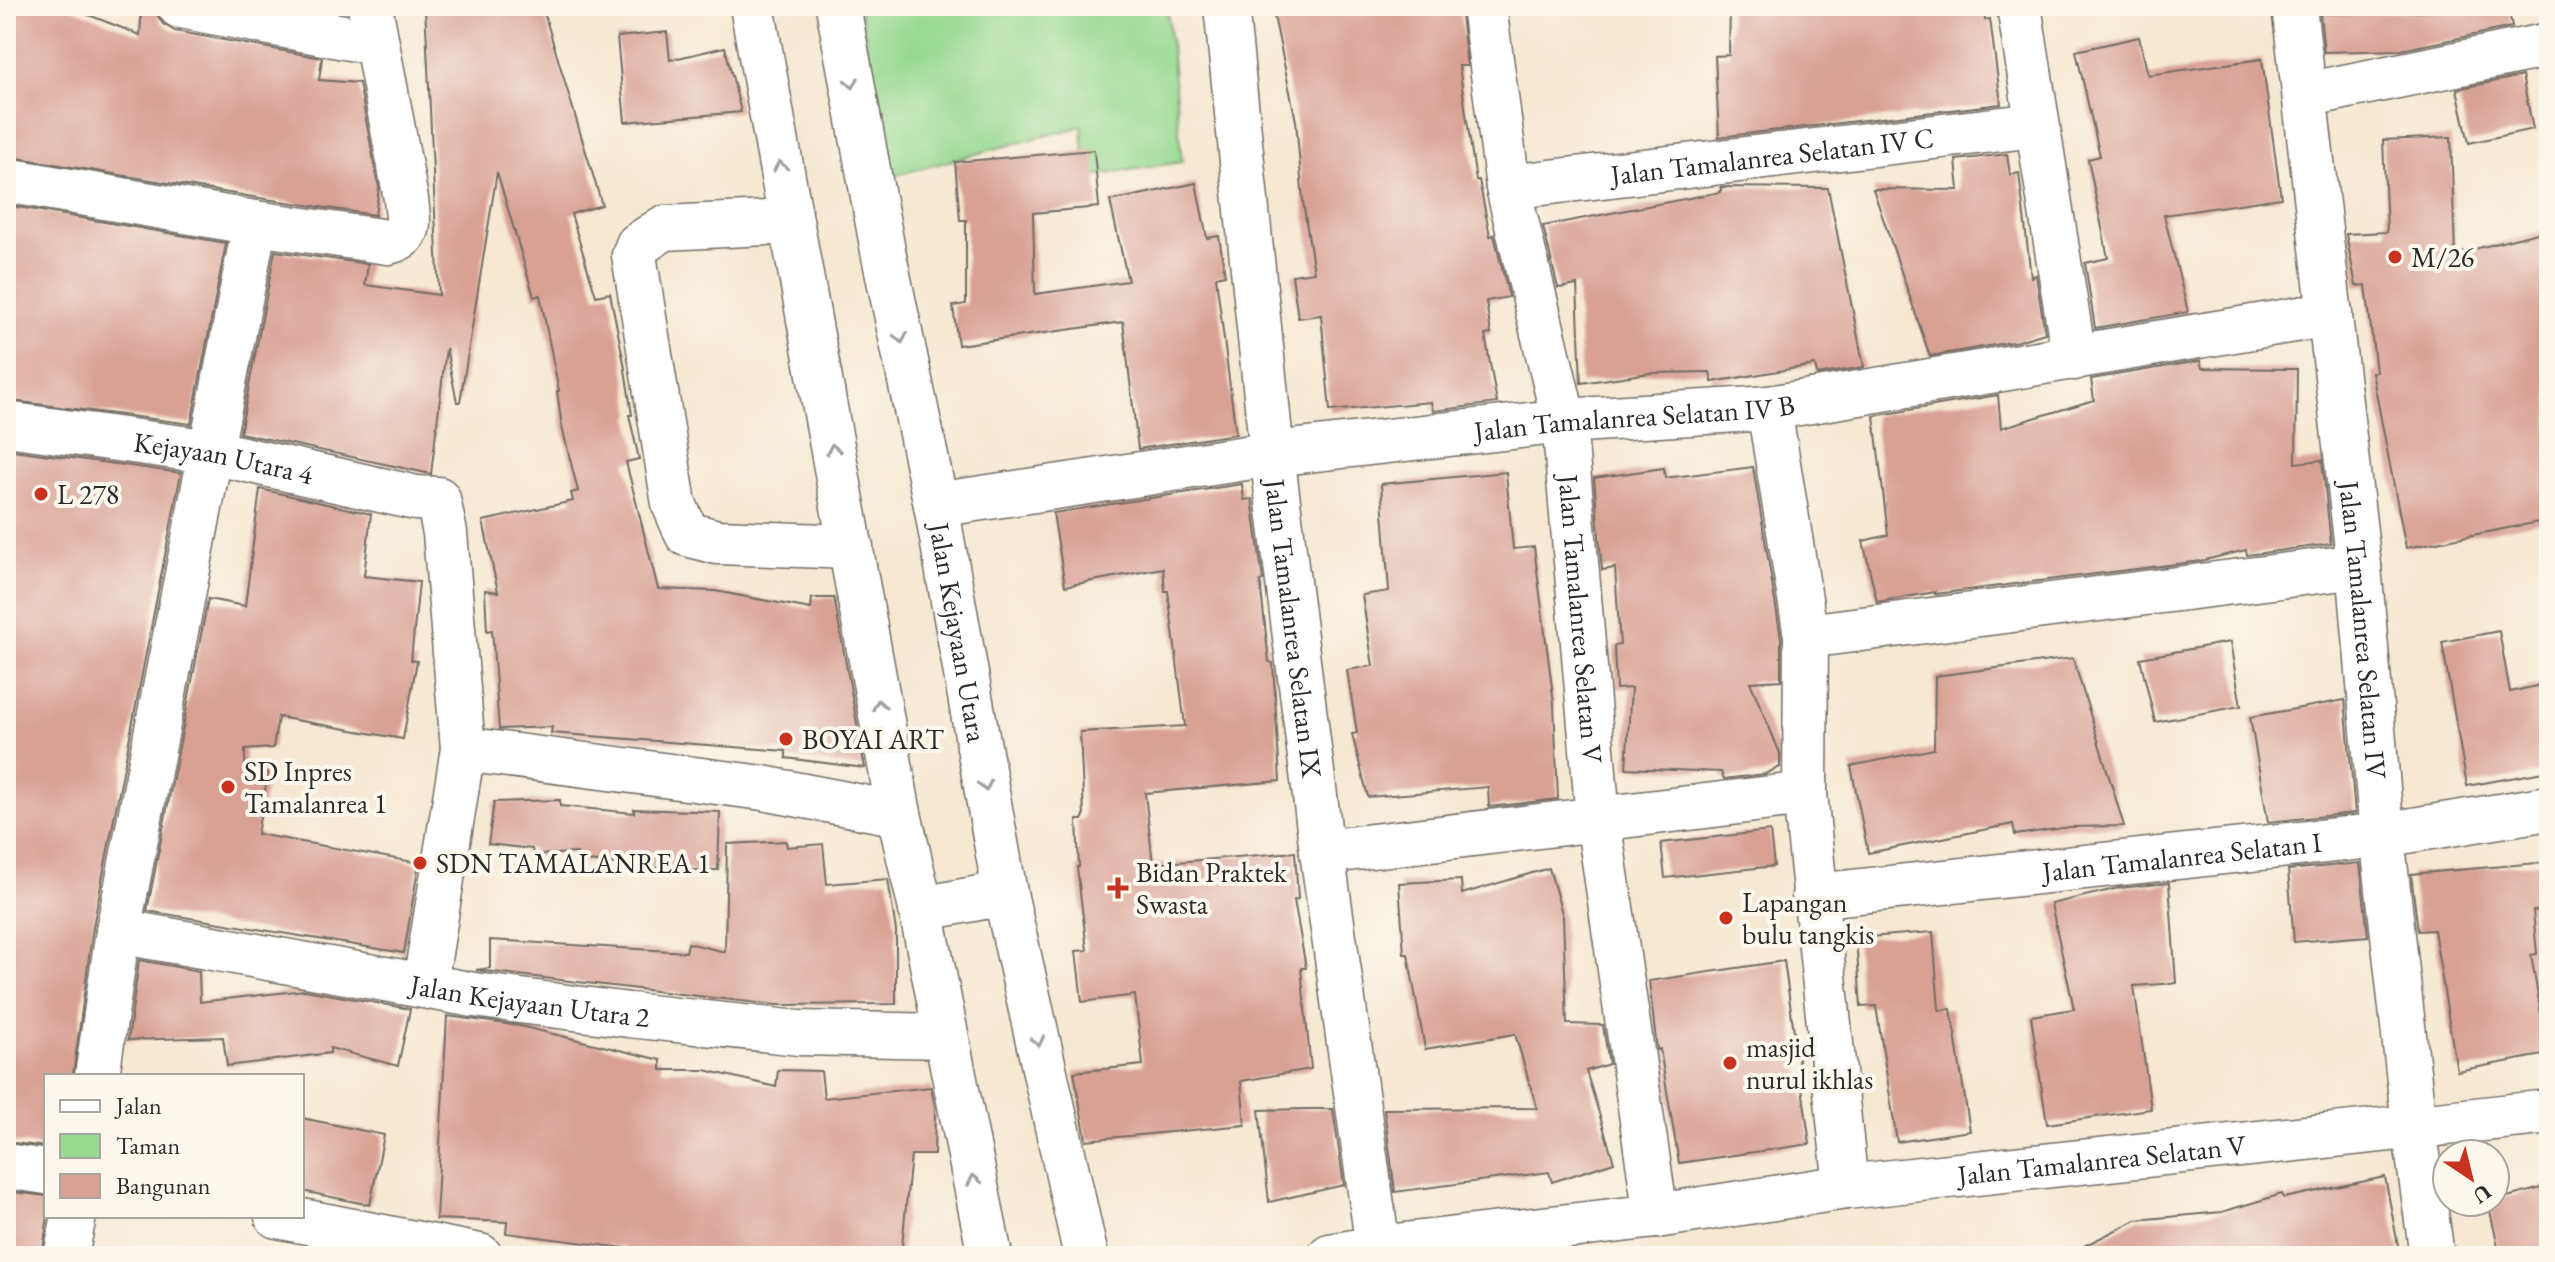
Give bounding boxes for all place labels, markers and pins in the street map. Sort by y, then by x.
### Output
place label: M/26 [2411,239,2474,275]
marker: M/26 [2386,248,2404,266]
place label: L 278 [57,476,119,512]
marker: L 278 [32,485,50,503]
place label: BOYAI ART [802,721,944,757]
marker: BOYAI ART [777,730,795,748]
place label: SD Inpres Tamalanrea 1 [244,753,387,821]
marker: SD Inpres Tamalanrea 1 [219,778,237,796]
place label: SDN TAMALANREA 1 [436,845,710,881]
marker: SDN TAMALANREA 1 [411,854,429,872]
place label: Bidan Praktek Swasta [1136,854,1288,922]
marker: Bidan Praktek Swasta [1107,877,1129,899]
place label: Lapangan bulu tangkis [1742,884,1874,952]
marker: Lapangan bulu tangkis [1717,909,1735,927]
place label: masjid nurul ikhlas [1746,1029,1873,1097]
marker: masjid nurul ikhlas [1721,1054,1739,1072]

